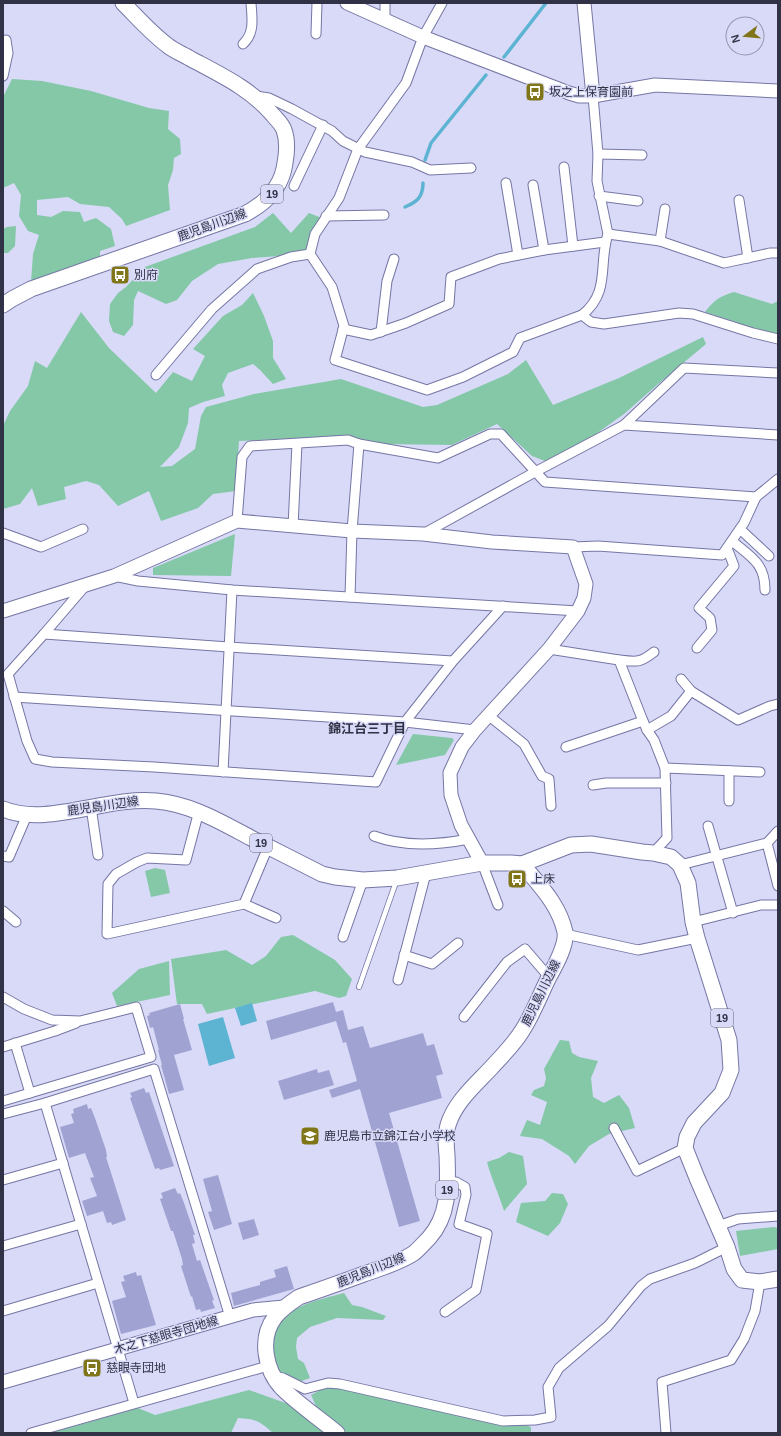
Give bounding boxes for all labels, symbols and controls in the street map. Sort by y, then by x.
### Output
north arrow [725,16,765,56]
text: N [729,33,742,44]
bus stop icon: 坂之上保育園前 [524,81,546,103]
place label: 坂之上保育園前 [549,85,633,99]
road number: 19 [261,185,283,203]
street label: 鹿児島川辺線 [176,206,248,244]
bus stop icon: 別府 [109,264,131,286]
place label: 別府 [134,268,158,282]
district label: 錦江台三丁目 [328,721,406,736]
street label: 鹿児島川辺線 [66,794,140,818]
road number: 19 [250,834,272,852]
bus stop icon: 上床 [506,868,528,890]
place label: 上床 [531,872,555,886]
street label: 鹿児島川辺線 [519,958,563,1028]
road number: 19 [711,1009,733,1027]
school or university icon: 鹿児島市立錦江台小学校 [299,1125,321,1147]
place label: 鹿児島市立錦江台小学校 [324,1129,456,1143]
road number: 19 [436,1181,458,1199]
street label: 鹿児島川辺線 [335,1250,407,1290]
street label: 木之下慈眼寺団地線 [112,1313,220,1357]
bus stop icon: 慈眼寺団地 [81,1357,103,1379]
place label: 慈眼寺団地 [106,1361,166,1375]

